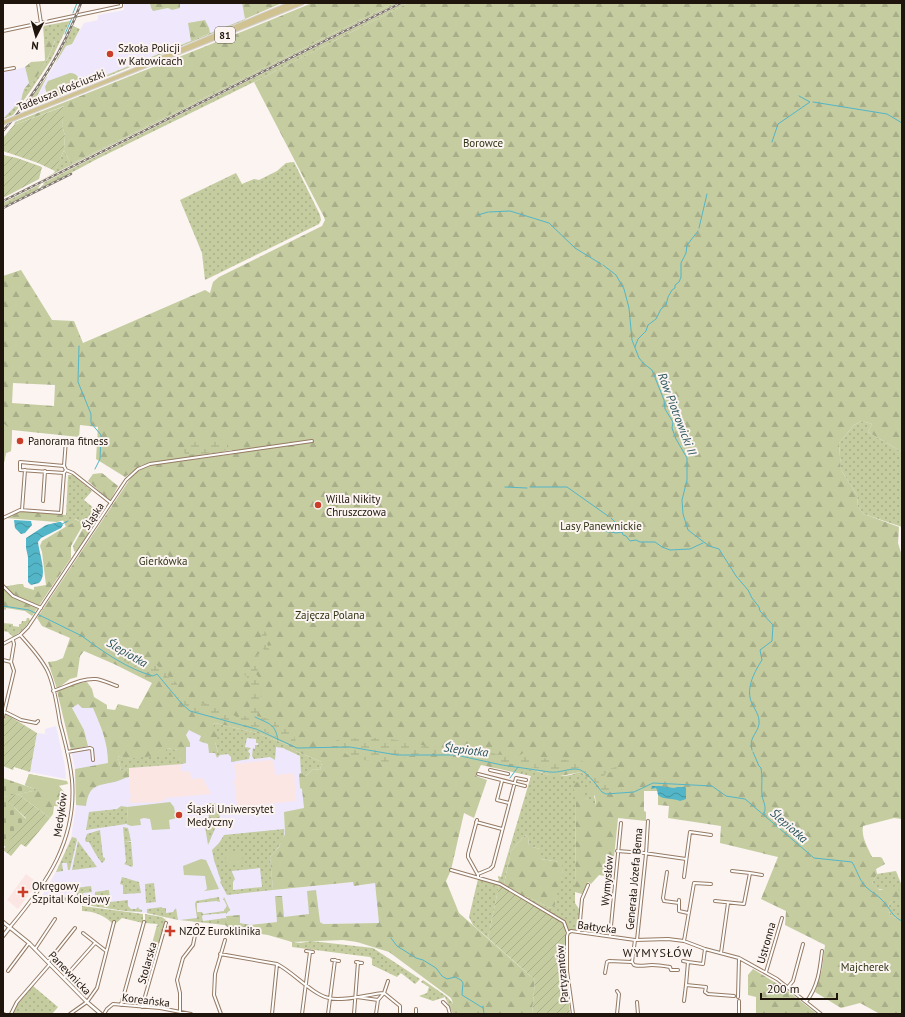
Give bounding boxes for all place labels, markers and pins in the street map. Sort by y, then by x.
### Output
place label: Szkoła Policji w Katowicach [118,41,182,68]
marker: Szkoła Policji w Katowicach [105,49,115,59]
place label: Panorama fitness [28,434,109,448]
marker: Panorama fitness [15,436,25,446]
place label: Willa Nikity Chruszczowa [326,492,386,519]
marker: Willa Nikity Chruszczowa [313,500,323,510]
place label: Śląski Uniwersytet Medyczny [187,802,274,829]
marker: Śląski Uniwersytet Medyczny [174,810,184,820]
place label: Okręgowy Szpital Kolejowy [32,879,111,906]
marker: Okręgowy Szpital Kolejowy [17,886,29,898]
place label: NZOZ Euroklinika [179,924,260,938]
marker: NZOZ Euroklinika [164,925,176,937]

